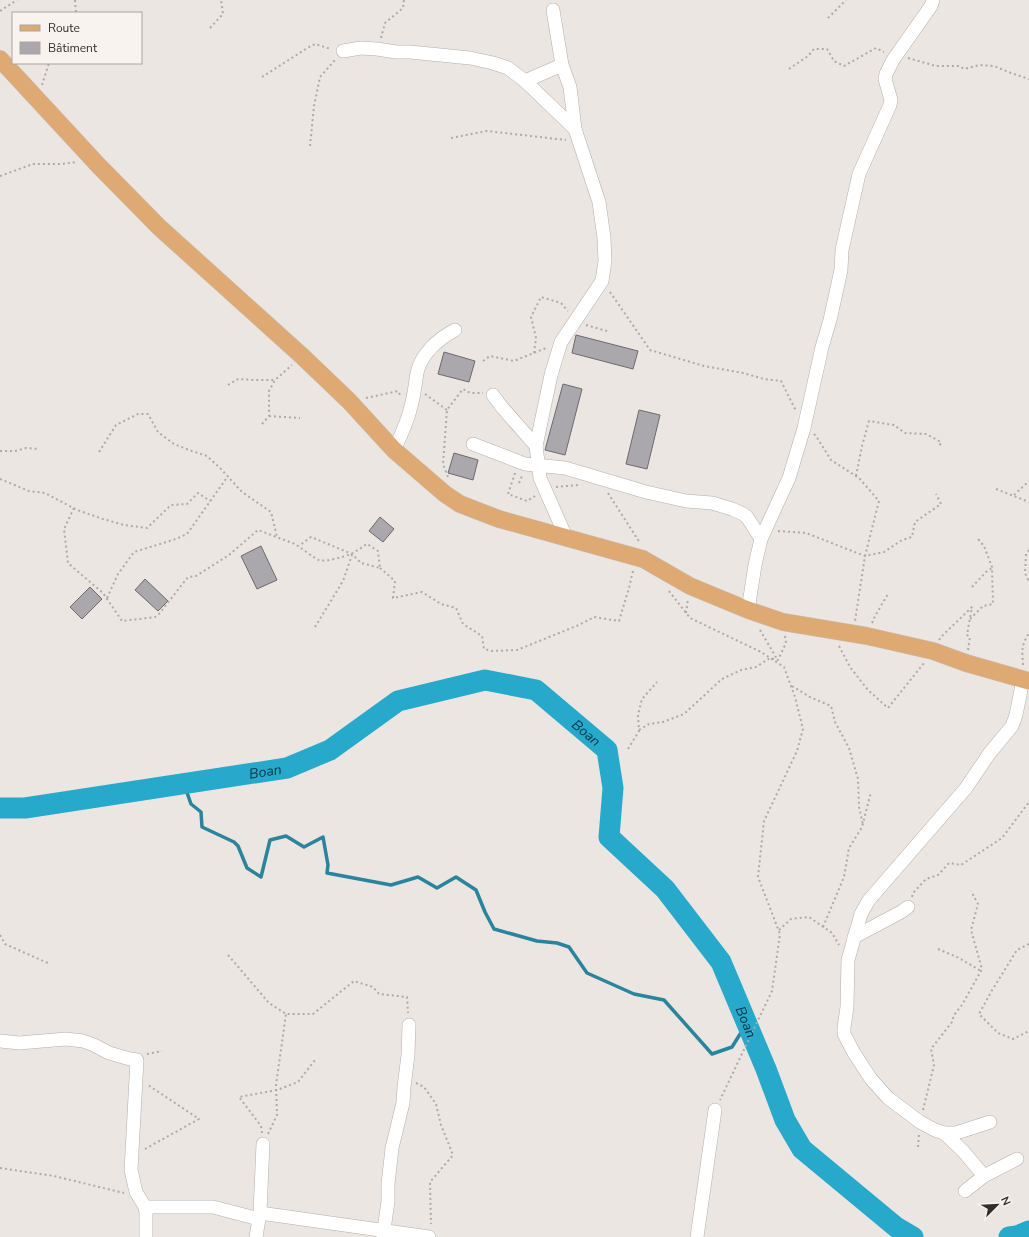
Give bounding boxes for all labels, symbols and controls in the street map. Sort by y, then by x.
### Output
legend [12,12,142,64]
text: Route [48,20,80,36]
text: Bâtiment [48,40,98,56]
water label: Boan [568,715,605,751]
water label: Boan [248,760,283,784]
water label: Boan [731,1003,761,1041]
north arrow [977,1185,1017,1225]
text: N [997,1194,1014,1208]

